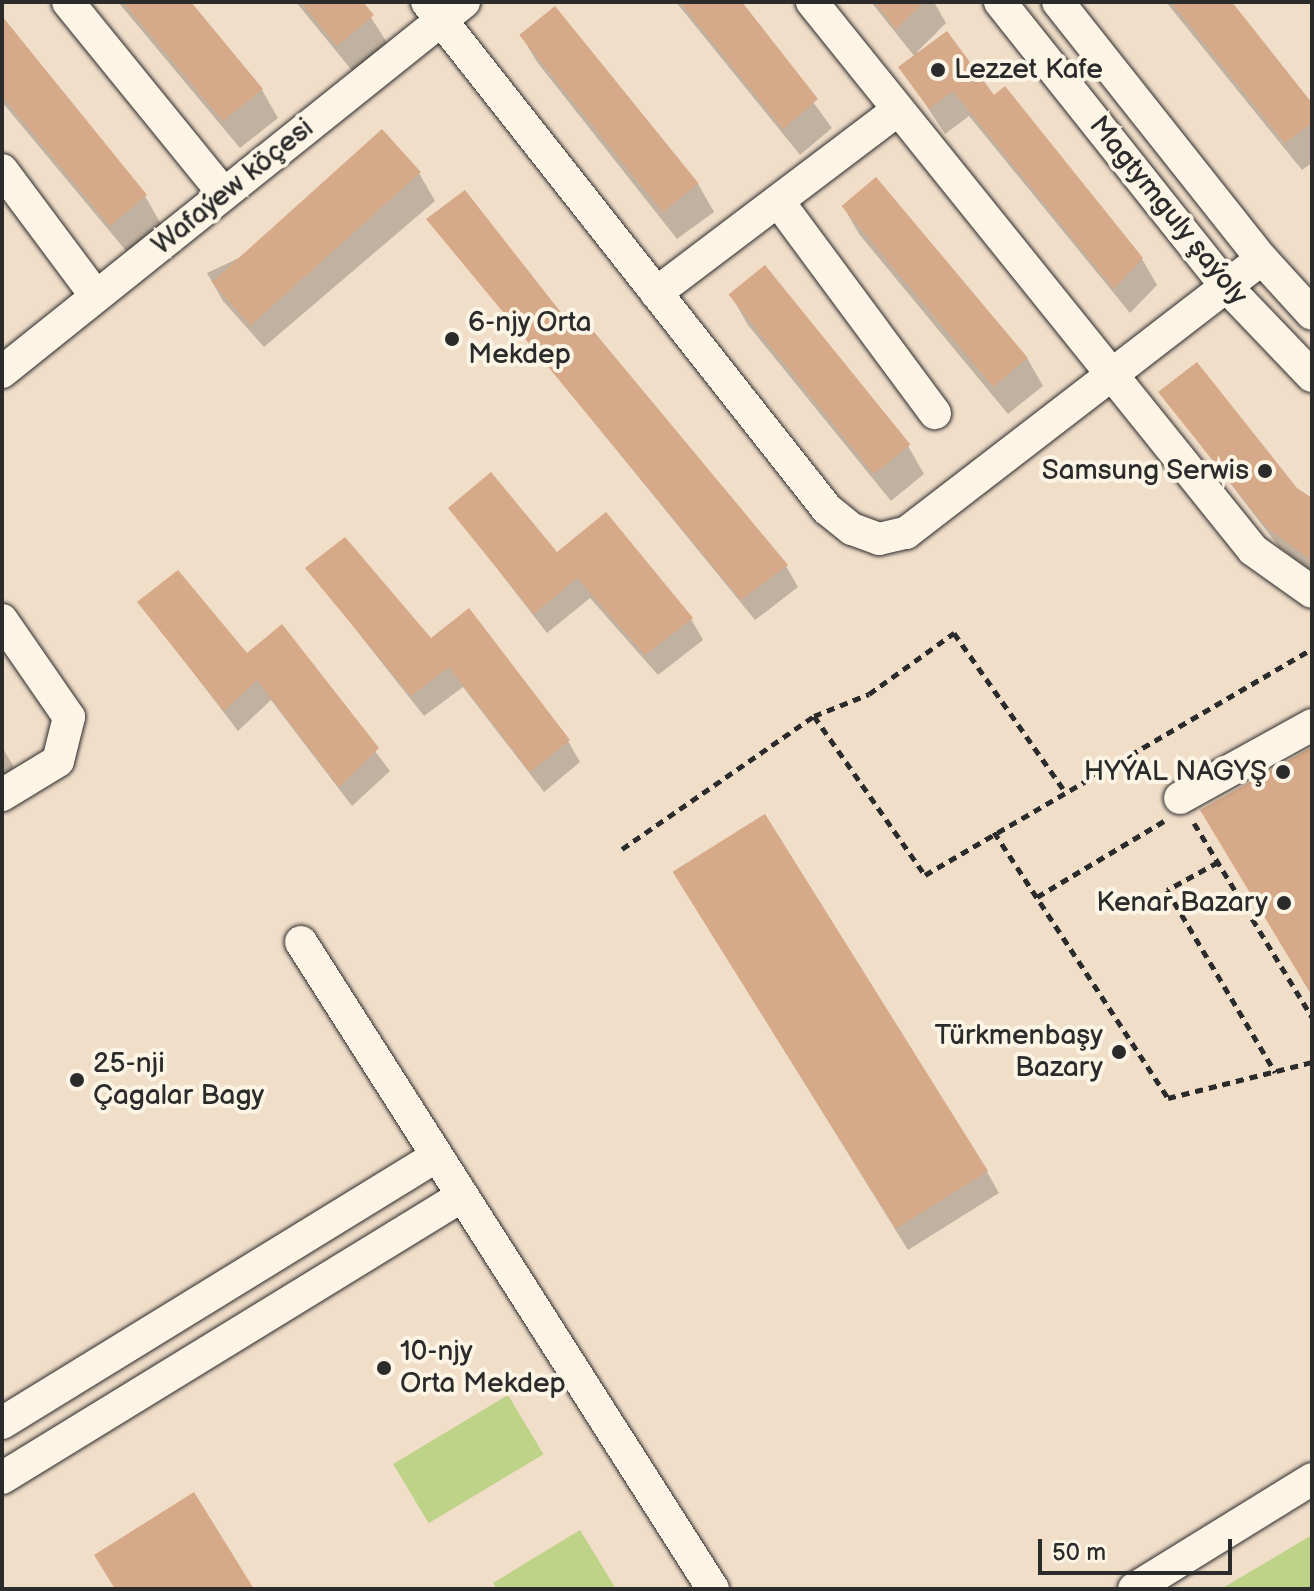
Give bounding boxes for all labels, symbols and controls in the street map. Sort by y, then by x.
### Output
place label: Lezzet Kafe [954,53,1103,87]
marker: Lezzet Kafe [929,61,947,79]
street label: Magtymguly şaýoly [1081,109,1255,313]
street label: Wafaýew köçesi [145,112,321,262]
place label: 6-njy Orta Mekdep [468,306,593,372]
marker: 6-njy Orta Mekdep [443,330,461,348]
place label: Samsung Serwis [1041,454,1249,488]
marker: Samsung Serwis [1256,462,1274,480]
place label: HYÝAL NAGYŞ [1084,755,1267,789]
marker: HYÝAL NAGYŞ [1274,763,1292,781]
place label: Kenar Bazary [1096,886,1268,920]
marker: Kenar Bazary [1275,894,1293,912]
place label: Türkmenbaşy Bazary [935,1019,1103,1085]
marker: Türkmenbaşy Bazary [1110,1043,1128,1061]
place label: 25-nji Çagalar Bagy [93,1047,264,1113]
marker: 25-nji Çagalar Bagy [68,1071,86,1089]
place label: 10-njy Orta Mekdep [400,1335,566,1401]
marker: 10-njy Orta Mekdep [375,1359,393,1377]
scale bar [1042,1523,1236,1573]
text: 50 m [1052,1538,1106,1567]

